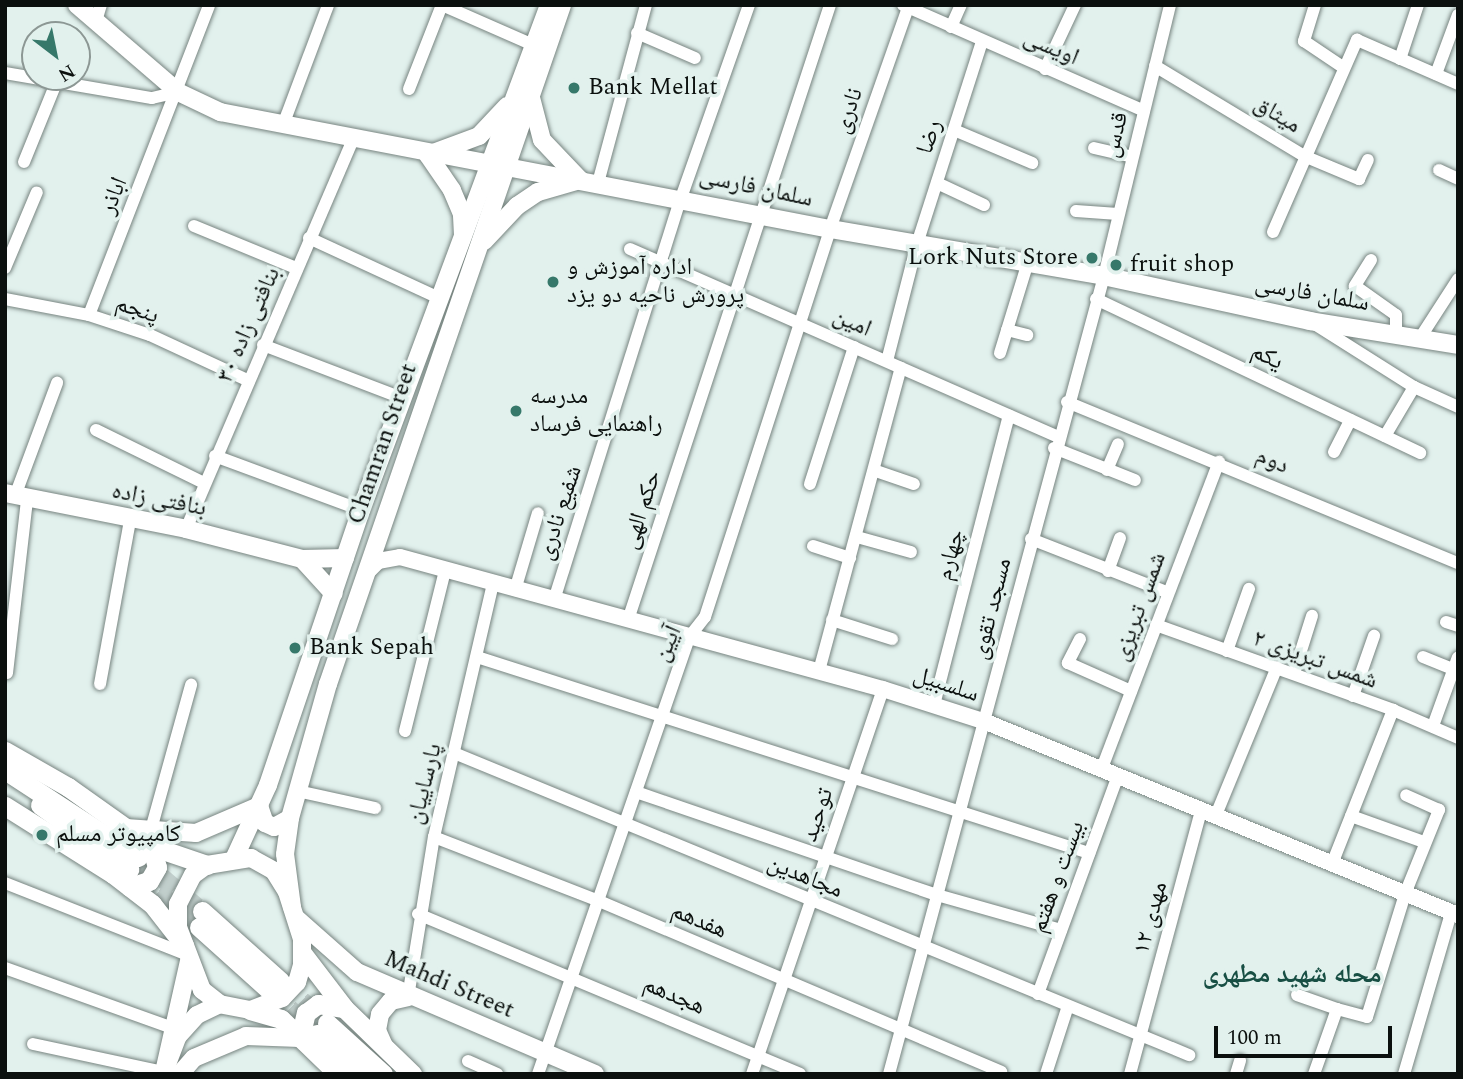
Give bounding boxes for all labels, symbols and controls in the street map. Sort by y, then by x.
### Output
north arrow [21,21,91,91]
street label: اویسی [1019,23,1083,73]
text: N [52,56,81,89]
place label: Bank Mellat [588,74,718,102]
marker: Bank Mellat [566,80,582,96]
street label: نادری [828,84,870,138]
street label: میثاق [1248,90,1306,140]
street label: قدس [1096,109,1136,161]
street label: رضا [911,116,949,158]
street label: سلمان فارسی [697,162,815,214]
street label: اباذر [94,173,134,219]
place label: Lork Nuts Store [908,244,1078,272]
marker: Lork Nuts Store [1084,250,1100,266]
place label: fruit shop [1130,251,1234,279]
place label: اداره آموزش و پرورش ناحیه دو یزد [567,254,744,310]
marker: fruit shop [1108,257,1124,273]
street label: بنافتی زاده ۳۰ [211,263,287,387]
street label: سلمان فارسی [1253,270,1371,318]
marker: اداره آموزش و پرورش ناحیه دو یزد [545,274,561,290]
street label: پنجم [112,289,162,331]
street label: امین [828,302,876,344]
street label: یکم [1246,337,1288,377]
street label: Chamran Street [342,360,424,528]
place label: مدرسه راهنمایی فرساد [530,383,662,439]
marker: مدرسه راهنمایی فرساد [508,403,524,419]
street label: دوم [1251,441,1293,481]
street label: شفیع نادری [531,462,589,564]
street label: حکم الهی [616,467,668,553]
street label: بنافتی زاده [109,477,209,523]
street label: چهارم [930,526,972,584]
street label: شمس تبریزی [1107,549,1173,665]
street label: مسجد تقوی [965,555,1019,663]
street label: آیین [647,621,689,667]
street label: شمس تبریزی ۲ [1249,624,1381,696]
place label: Bank Sepah [309,634,434,662]
marker: Bank Sepah [287,640,303,656]
street label: سلسبیل [909,661,983,709]
street label: پارساییان [401,741,449,827]
street label: توحید [795,784,841,846]
street label: بیست و هفتم [1024,817,1092,937]
place label: کامپیوتر مسلم [56,821,181,849]
marker: کامپیوتر مسلم [34,827,50,843]
street label: مجاهدین [763,849,847,905]
street label: مهدی ۱۲ [1128,879,1174,957]
street label: هفدهم [667,896,731,946]
street label: Mahdi Street [380,945,518,1025]
district label: محله شهید مطهری [1202,959,1382,991]
street label: هجدهم [639,970,709,1022]
scale bar [1218,1012,1396,1056]
text: 100 m [1227,1022,1282,1054]

